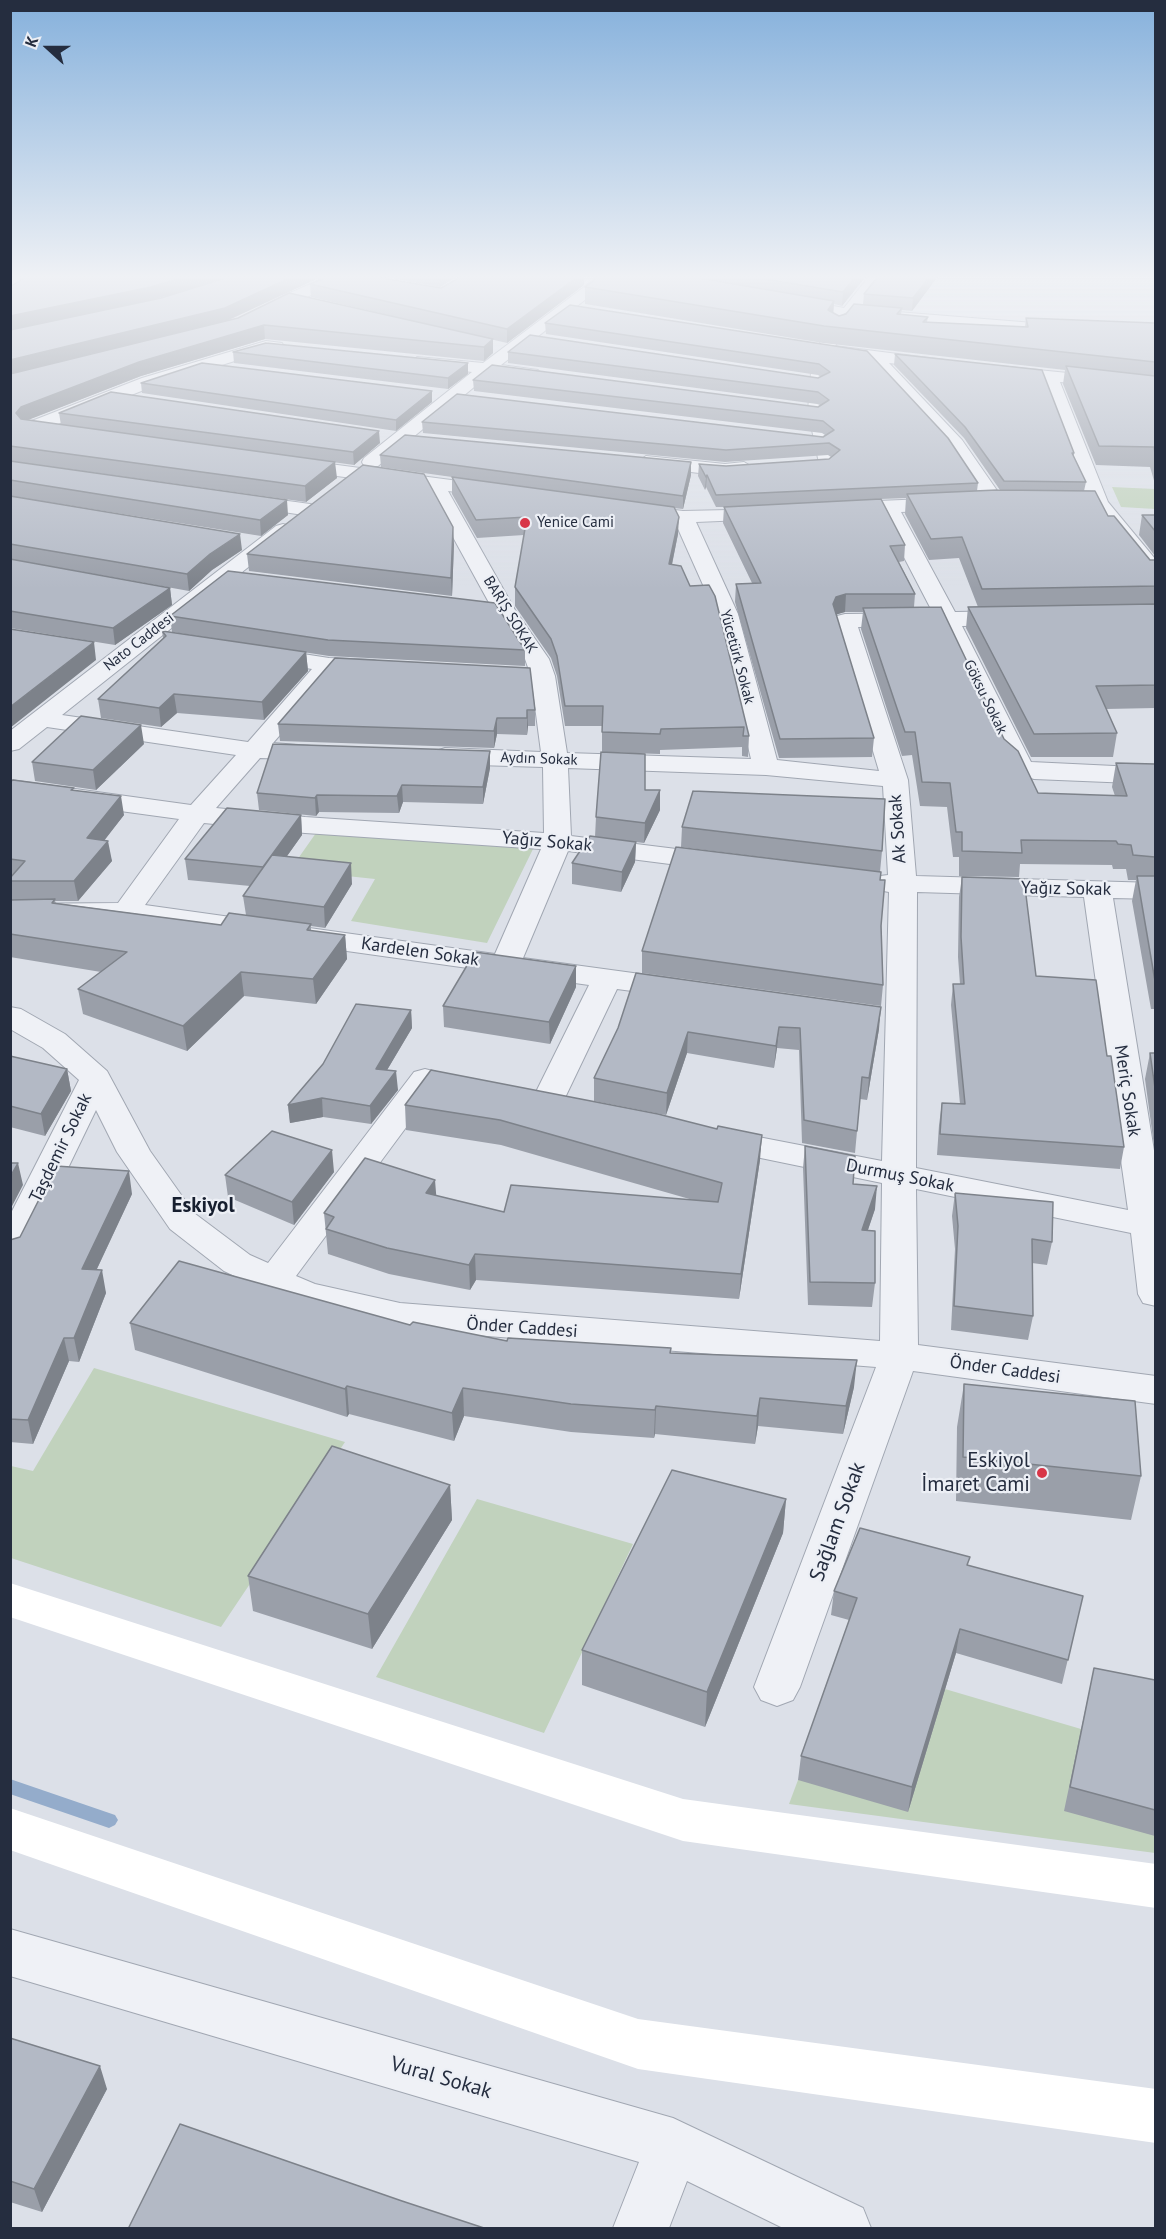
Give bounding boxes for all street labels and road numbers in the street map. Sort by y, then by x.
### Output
street label: BARIŞ SOKAK [479,573,541,657]
street label: Yücetürk Sokak [716,608,758,706]
street label: Nato Caddesi [100,609,178,675]
street label: Göksu Sokak [959,657,1011,737]
street label: Aydın Sokak [500,749,578,769]
street label: Ak Sokak [885,794,911,864]
street label: Yağız Sokak [501,827,593,857]
street label: Yağız Sokak [1021,877,1111,901]
street label: Kardelen Sokak [360,933,480,971]
street label: Meriç Sokak [1109,1044,1145,1138]
street label: Taşdemir Sokak [25,1090,97,1206]
street label: Durmuş Sokak [844,1155,956,1197]
street label: Önder Caddesi [466,1313,578,1343]
street label: Önder Caddesi [948,1352,1062,1388]
street label: Sağlam Sokak [805,1459,871,1585]
street label: Vural Sokak [387,2051,495,2105]

